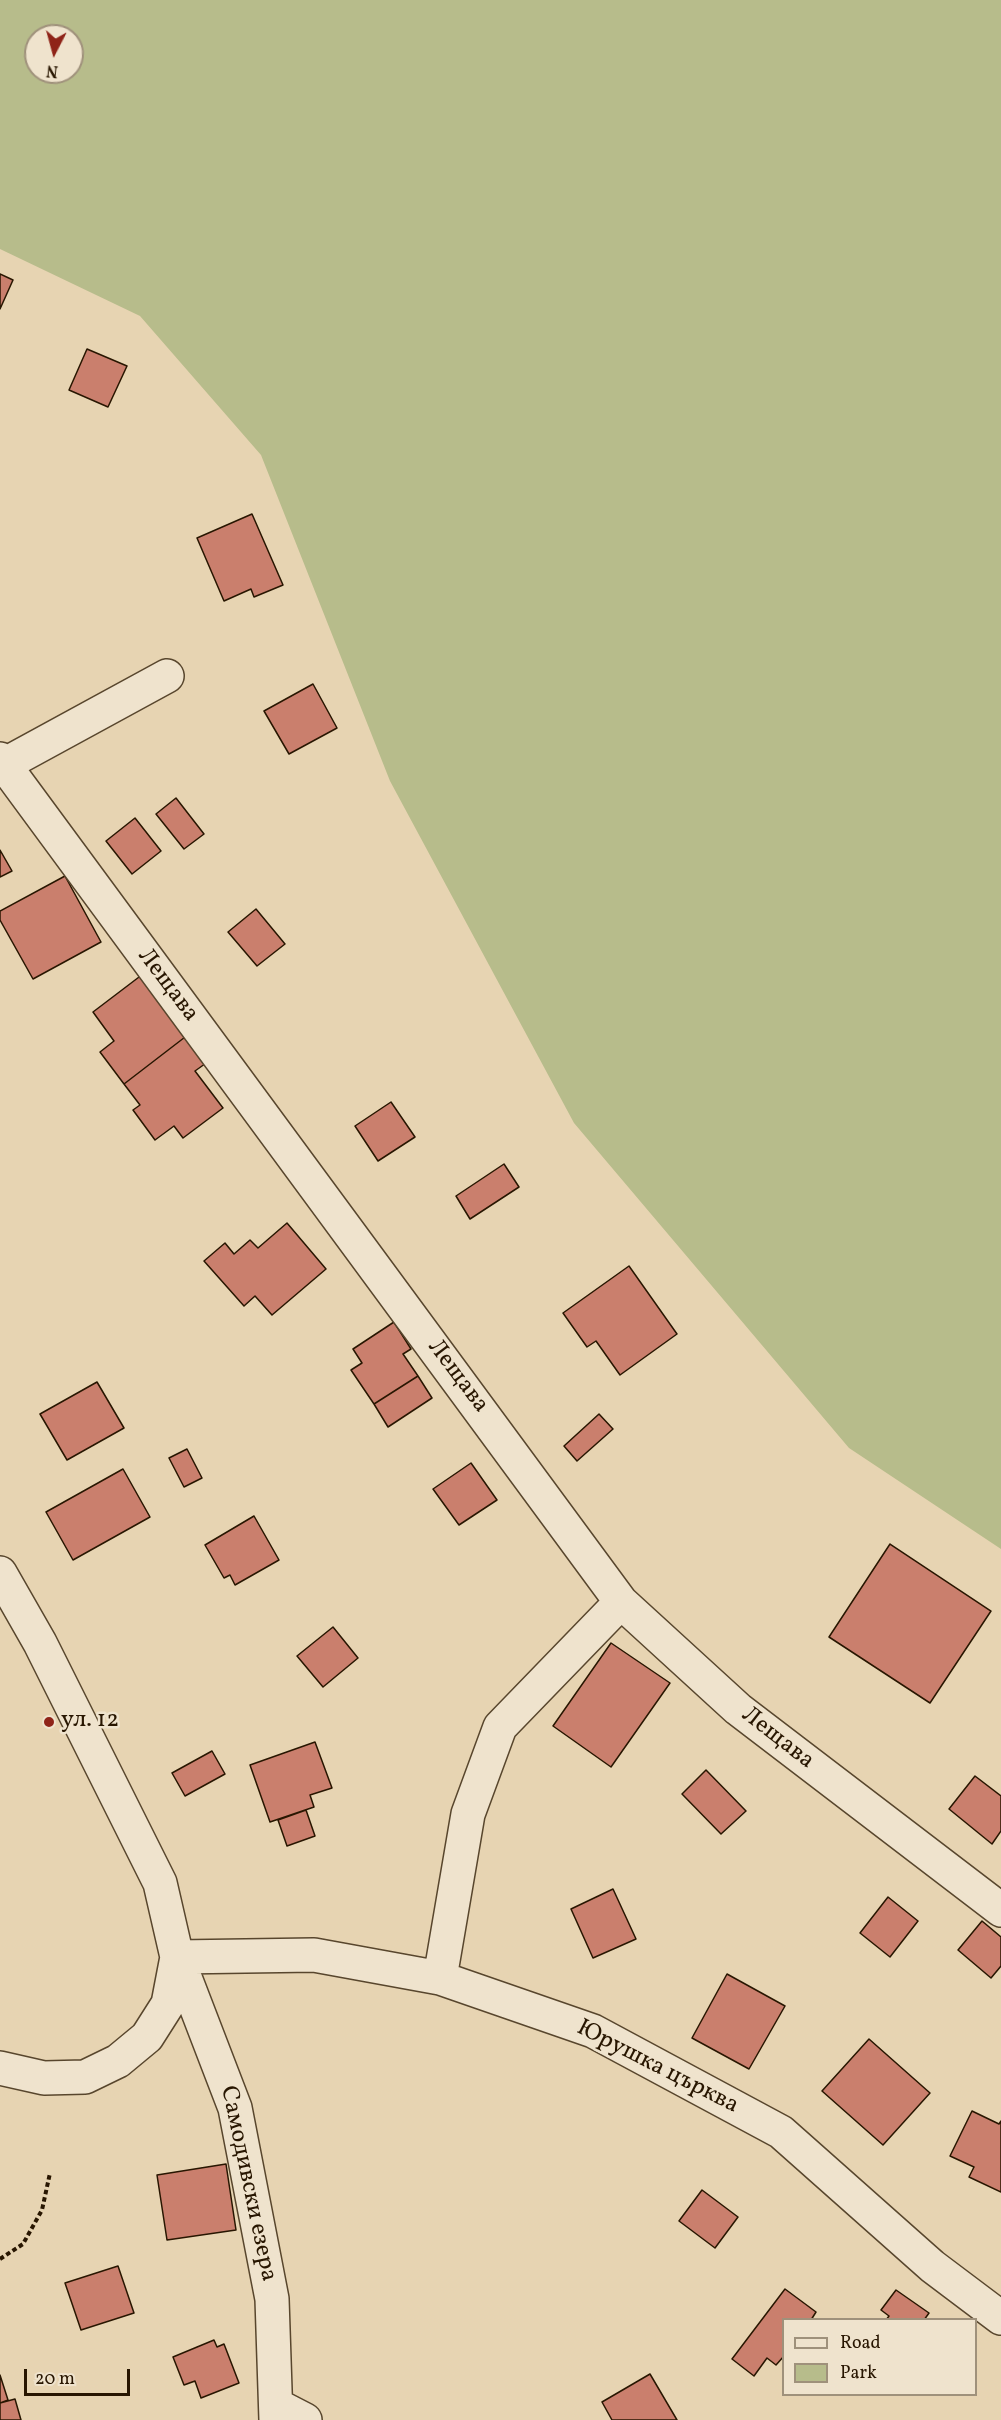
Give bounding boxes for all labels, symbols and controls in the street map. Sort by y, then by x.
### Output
north arrow [24,24,84,84]
text: N [45,58,59,81]
street label: Лещава [130,944,204,1028]
street label: Лещава [420,1335,494,1419]
street label: Лещава [735,1702,819,1776]
place label: ул. 12 [61,1708,119,1736]
marker: ул. 12 [42,1715,56,1729]
street label: Юрушка църква [571,2015,743,2121]
street label: Самодивски езера [212,2084,282,2284]
legend [782,2318,977,2396]
text: Road [840,2331,881,2356]
scale bar [27,2357,134,2395]
text: Park [840,2361,877,2386]
text: 20 m [35,2367,75,2392]

